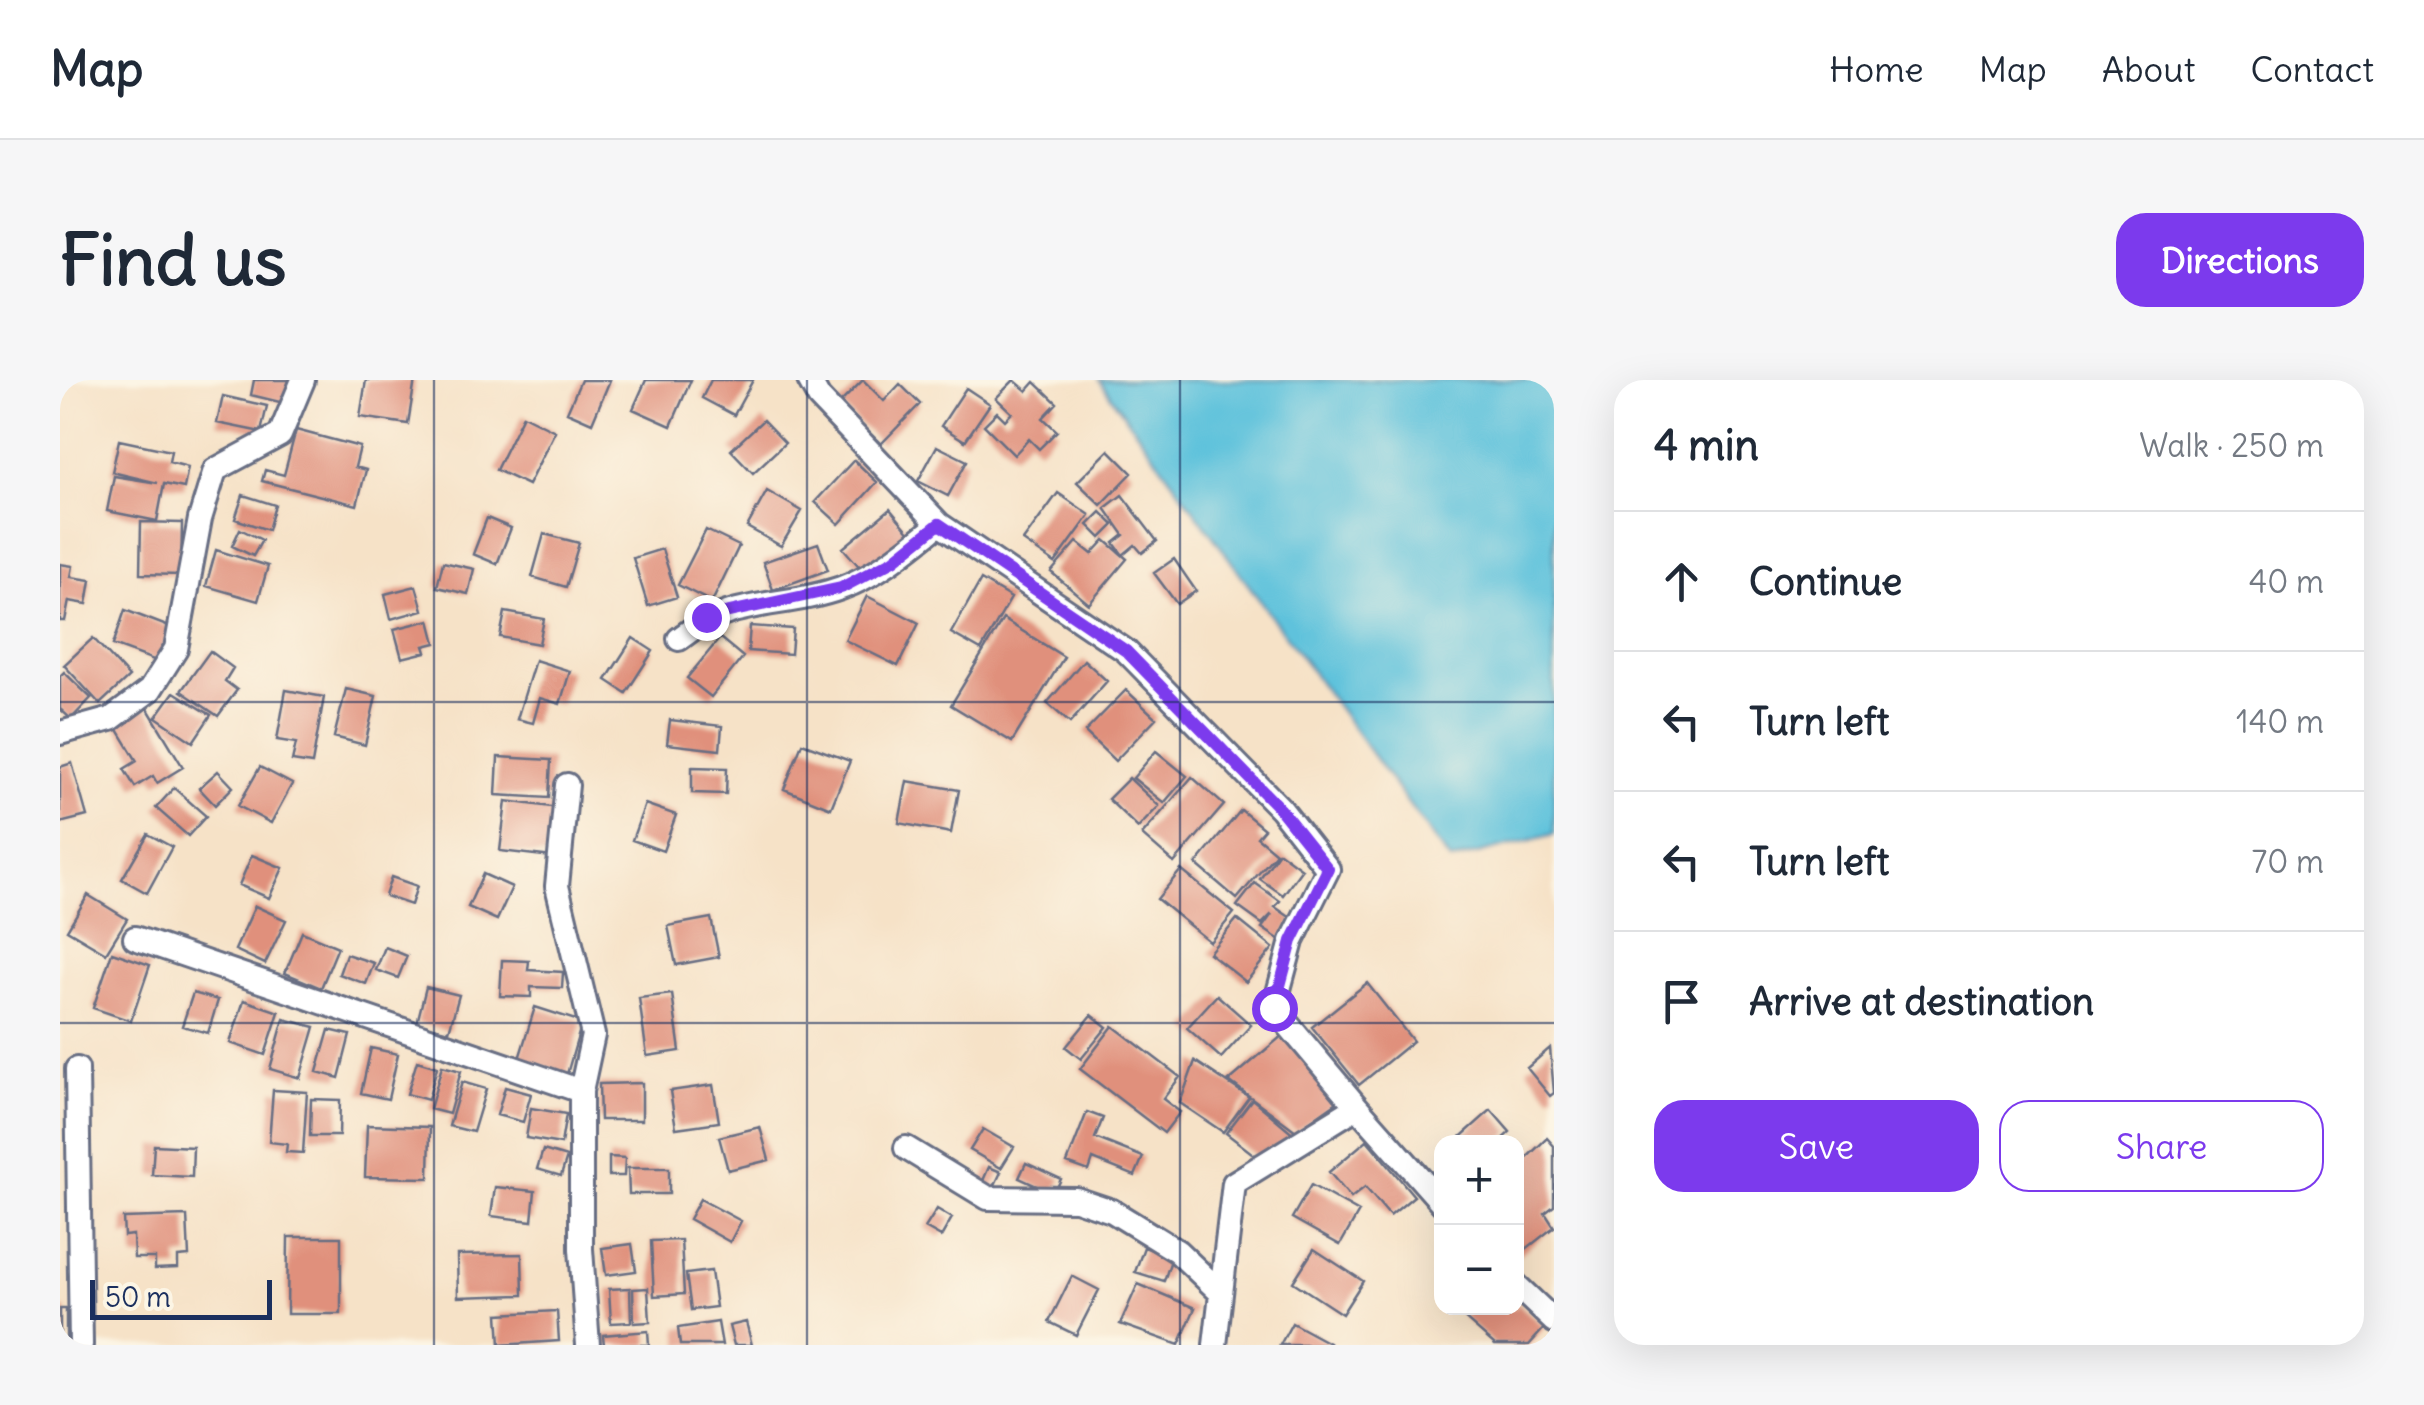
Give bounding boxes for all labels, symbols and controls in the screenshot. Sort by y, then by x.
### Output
text: Map [50,39,143,99]
text: Home [1829,47,1924,91]
text: Map [1979,47,2047,91]
text: About [2102,47,2195,91]
text: Contact [2250,47,2374,91]
button: Directions [2116,213,2364,307]
text: Find us [60,216,286,304]
text: 4 min [1654,419,1759,471]
text: Walk · 250 m [2139,425,2324,466]
icon: ahead [1654,554,1709,609]
text: Continue [1749,558,1902,605]
text: 40 m [2249,561,2324,602]
route end [684,595,730,641]
icon: left [1654,694,1709,749]
text: Turn left [1749,698,1889,745]
text: 140 m [2236,701,2324,742]
icon: left [1654,834,1709,889]
text: Turn left [1749,838,1889,885]
text: 70 m [2252,841,2324,882]
icon: arrive [1654,974,1709,1029]
text: Arrive at destination [1749,978,2094,1025]
route start [1252,986,1298,1032]
button: Save [1654,1100,1979,1192]
button: Share [1999,1100,2324,1192]
map controls [1434,1135,1524,1315]
button: + [1434,1135,1524,1225]
button: − [1434,1225,1524,1315]
scale bar [90,1275,272,1320]
text: 50 m [105,1279,171,1315]

